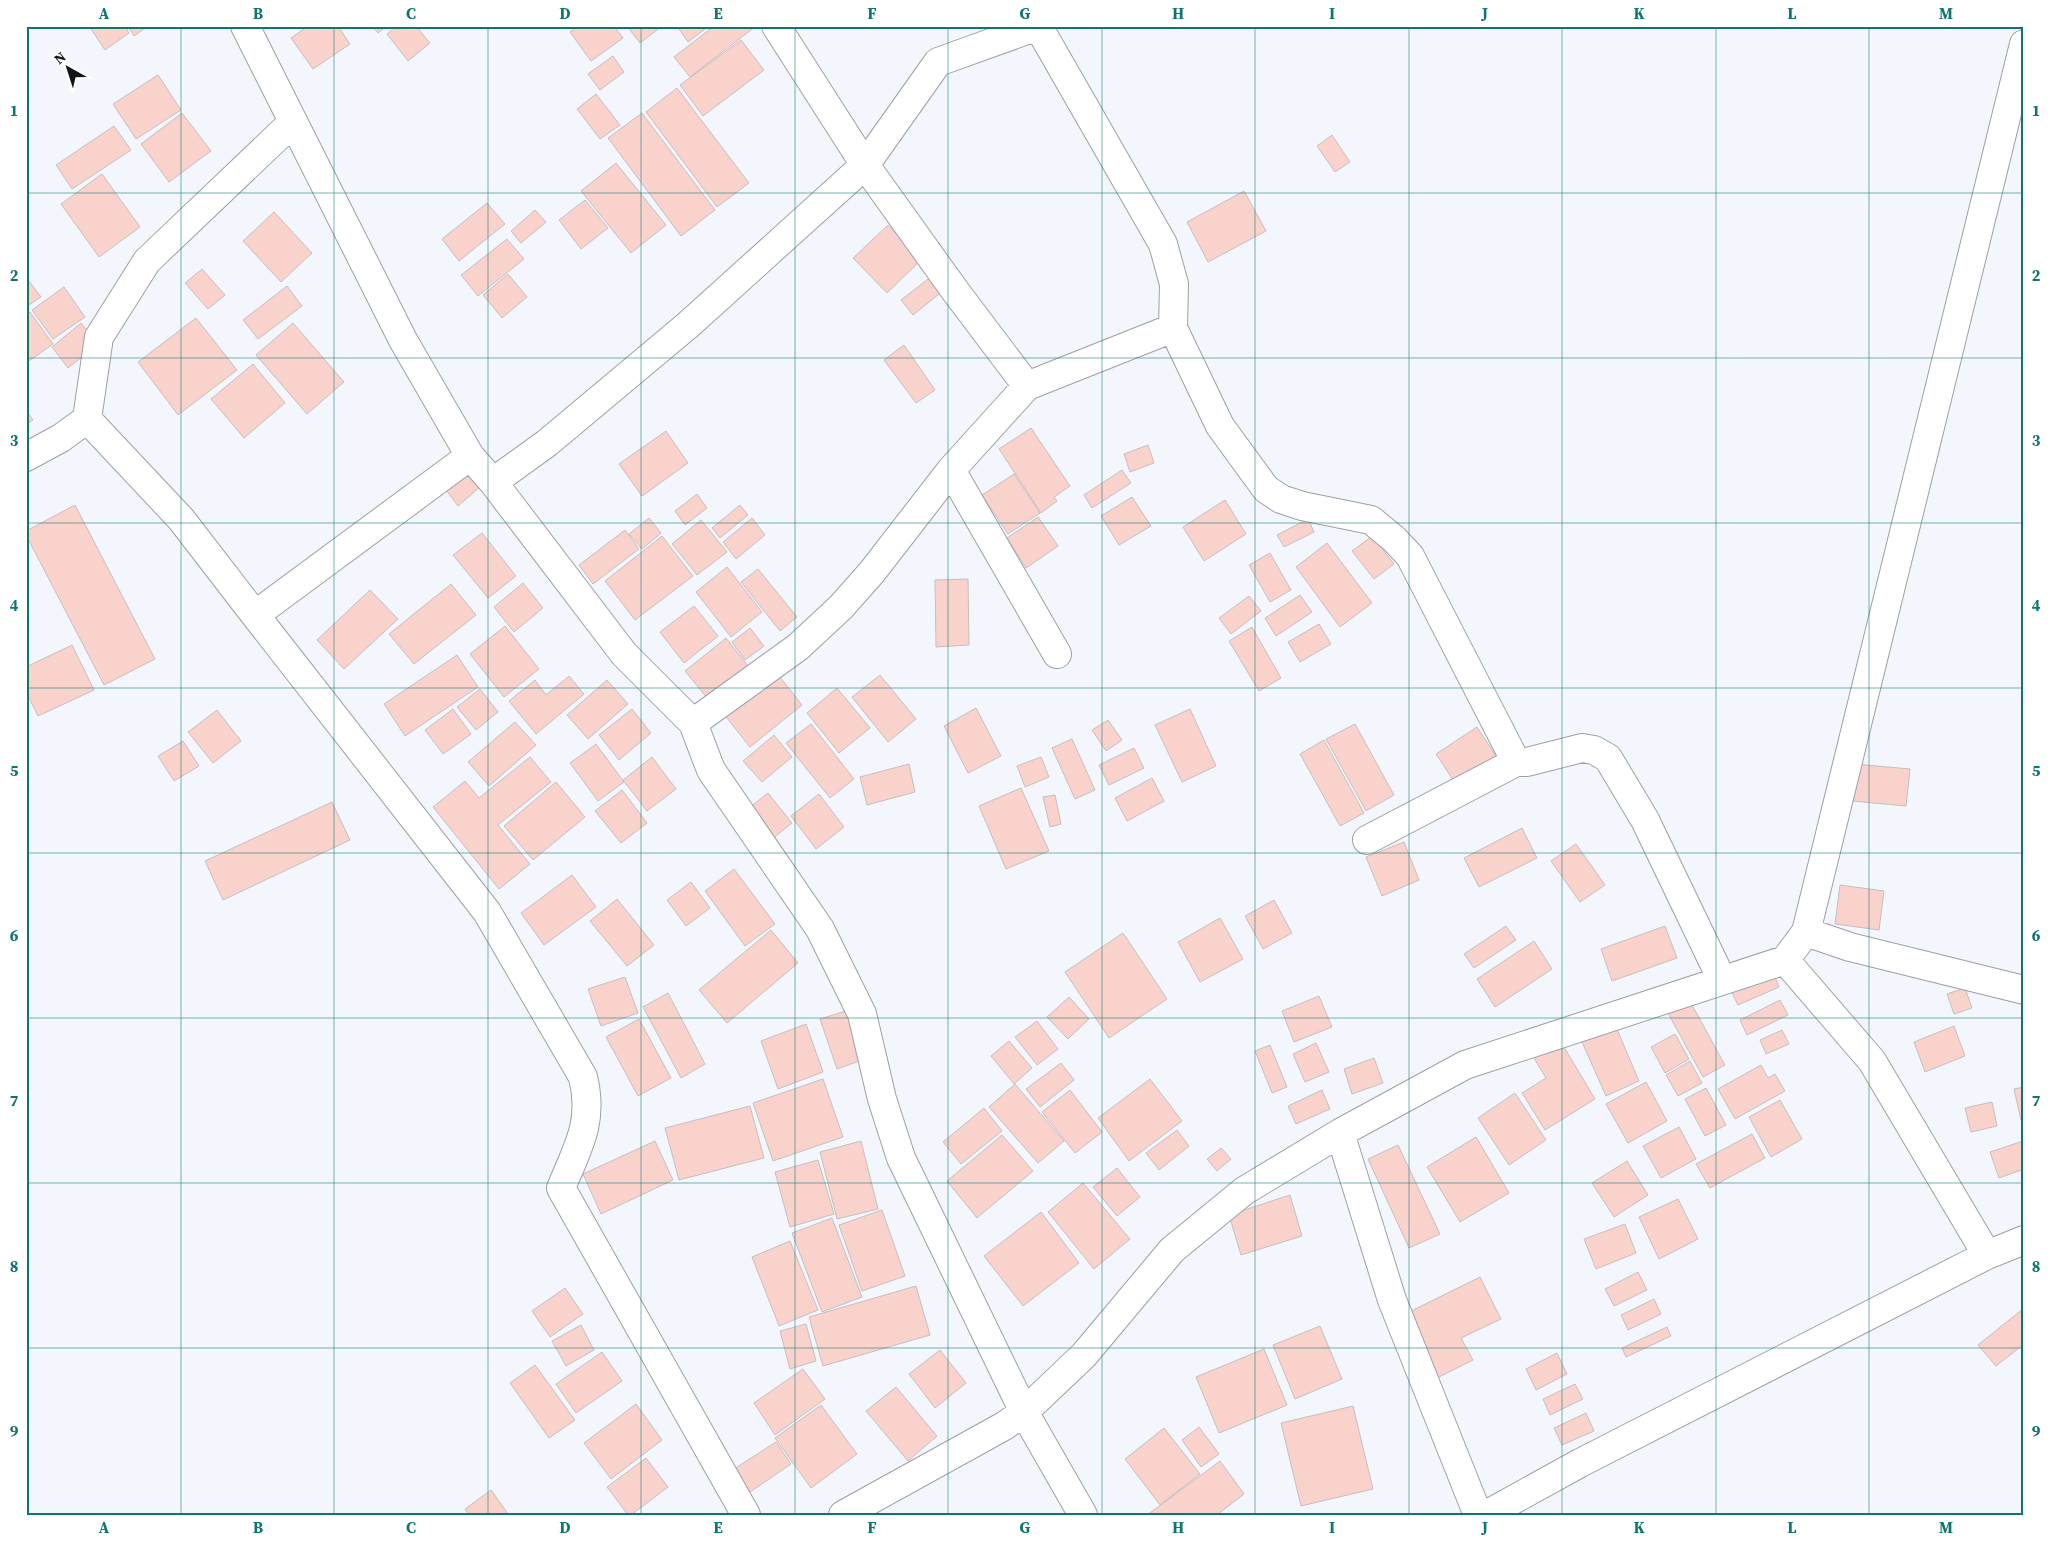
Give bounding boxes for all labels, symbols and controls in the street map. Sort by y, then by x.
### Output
text: A [99,2,110,24]
text: B [253,2,264,24]
text: C [406,2,416,24]
text: D [559,2,571,24]
text: E [713,2,723,24]
text: F [867,2,877,24]
text: G [1020,2,1031,24]
text: H [1172,2,1184,24]
text: I [1329,2,1335,24]
text: J [1481,2,1488,24]
text: K [1633,2,1645,24]
text: L [1787,2,1797,24]
text: M [1939,2,1953,24]
north arrow [42,42,92,92]
text: N [50,47,70,69]
text: 1 [10,99,18,121]
text: 1 [2032,99,2040,121]
text: 2 [10,264,19,286]
text: 2 [2032,264,2041,286]
text: 3 [10,429,19,451]
text: 3 [2032,429,2041,451]
text: 4 [10,594,19,616]
text: 4 [2032,594,2041,616]
text: 5 [10,759,19,781]
text: 5 [2032,759,2041,781]
text: 6 [10,924,19,946]
text: 6 [2032,924,2041,946]
text: 7 [10,1089,19,1111]
text: 7 [2032,1089,2041,1111]
text: 8 [10,1255,18,1277]
text: 8 [2032,1255,2040,1277]
text: 9 [10,1420,19,1442]
text: 9 [2032,1420,2041,1442]
text: A [99,1516,110,1538]
text: B [253,1516,264,1538]
text: C [406,1516,416,1538]
text: D [559,1516,571,1538]
text: E [713,1516,723,1538]
text: F [867,1516,877,1538]
text: G [1020,1516,1031,1538]
text: H [1172,1516,1184,1538]
text: I [1329,1516,1335,1538]
text: J [1481,1516,1488,1538]
text: K [1633,1516,1645,1538]
text: L [1787,1516,1797,1538]
text: M [1939,1516,1953,1538]

